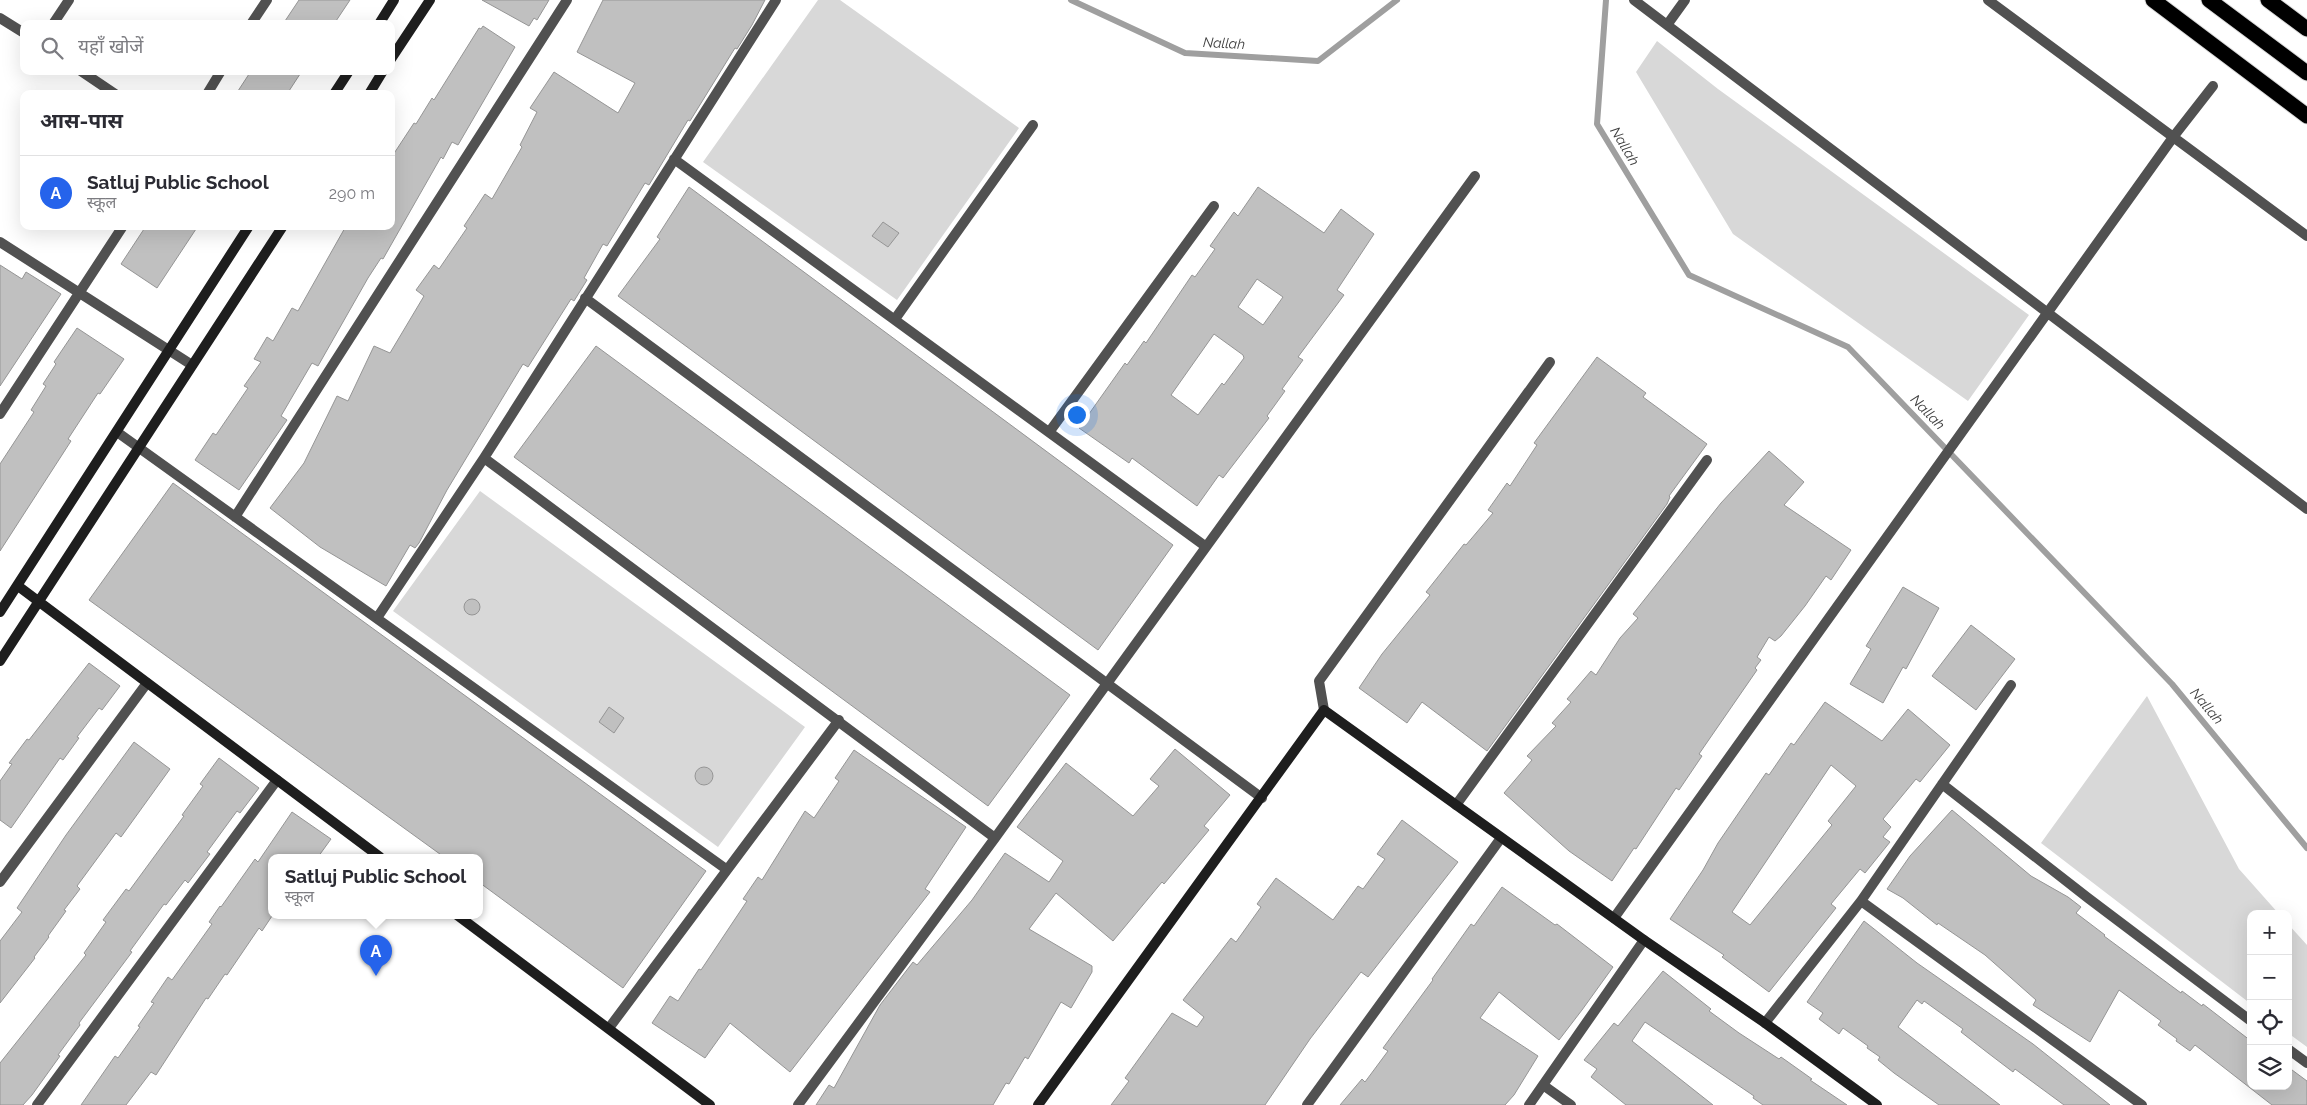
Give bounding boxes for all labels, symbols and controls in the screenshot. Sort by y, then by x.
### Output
search box [20,20,395,75]
icon: search [38,34,66,62]
water label: Nallah [1203,34,1246,52]
text: यहाँ खोजें [78,35,143,57]
text: आस-पास [40,108,123,133]
water label: Nallah [1607,124,1643,168]
text: Satluj Public School [87,171,269,193]
text: A [51,184,61,203]
text: 290 m [329,184,375,203]
text: स्कूल [87,193,116,212]
water label: Nallah [1908,391,1949,433]
your location [1064,402,1090,428]
water label: Nallah [2187,685,2227,727]
popup [268,854,483,919]
text: Satluj Public School [285,865,466,887]
text: स्कूल [285,887,314,906]
map controls [2247,910,2292,1090]
button: + [2247,910,2292,955]
pin: A [360,935,392,976]
button: − [2247,955,2292,1000]
button: locate [2247,1000,2292,1045]
button: layers [2247,1045,2292,1090]

